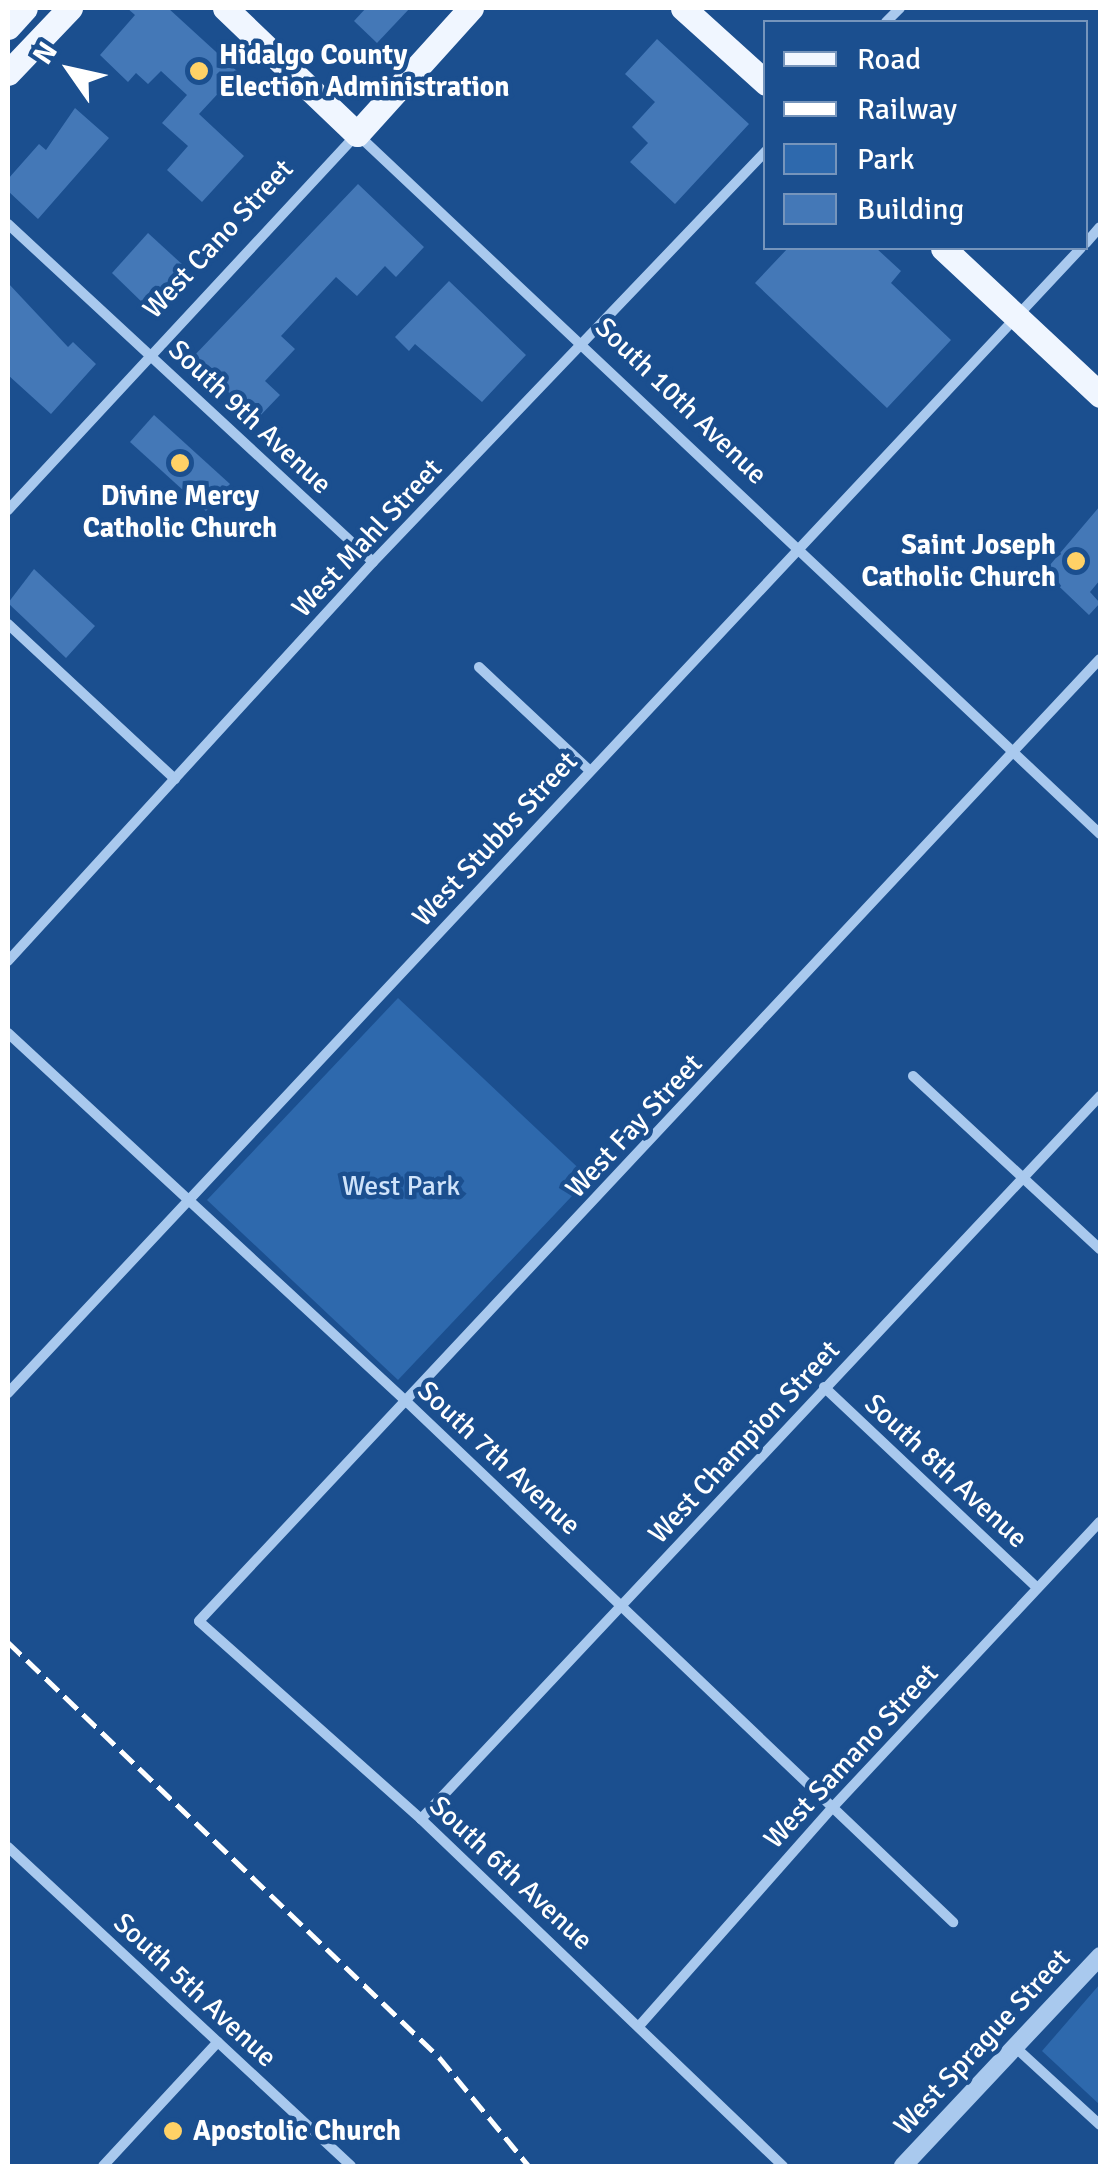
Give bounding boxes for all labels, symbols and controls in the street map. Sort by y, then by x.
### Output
north arrow [20,20,120,120]
legend [763,20,1088,250]
text: N [26,36,65,71]
place label: Hidalgo County Election Administration [219,38,510,104]
text: Road [857,41,921,78]
marker: Hidalgo County Election Administration [188,60,210,82]
text: Railway [857,91,957,128]
text: Park [857,141,915,178]
street label: West Cano Street [136,153,300,325]
text: Building [857,191,964,228]
street label: South 10th Avenue [588,311,774,491]
street label: South 9th Avenue [162,333,338,501]
marker: Divine Mercy Catholic Church [169,452,191,474]
street label: West Mahl Street [285,452,449,624]
place label: Divine Mercy Catholic Church [83,479,277,545]
place label: Saint Joseph Catholic Church [861,528,1056,594]
marker: Saint Joseph Catholic Church [1065,550,1087,572]
street label: West Stubbs Street [405,745,585,933]
street label: West Fay Street [559,1047,709,1205]
park label: West Park [342,1169,460,1203]
street label: West Champion Street [641,1334,847,1550]
street label: South 7th Avenue [411,1374,587,1542]
street label: South 8th Avenue [858,1387,1034,1555]
street label: West Samano Street [757,1657,945,1855]
street label: South 6th Avenue [423,1789,599,1957]
street label: South 5th Avenue [107,1906,283,2074]
street label: West Sprague Street [887,1942,1077,2142]
place label: Apostolic Church [193,2114,401,2148]
marker: Apostolic Church [162,2120,184,2142]

